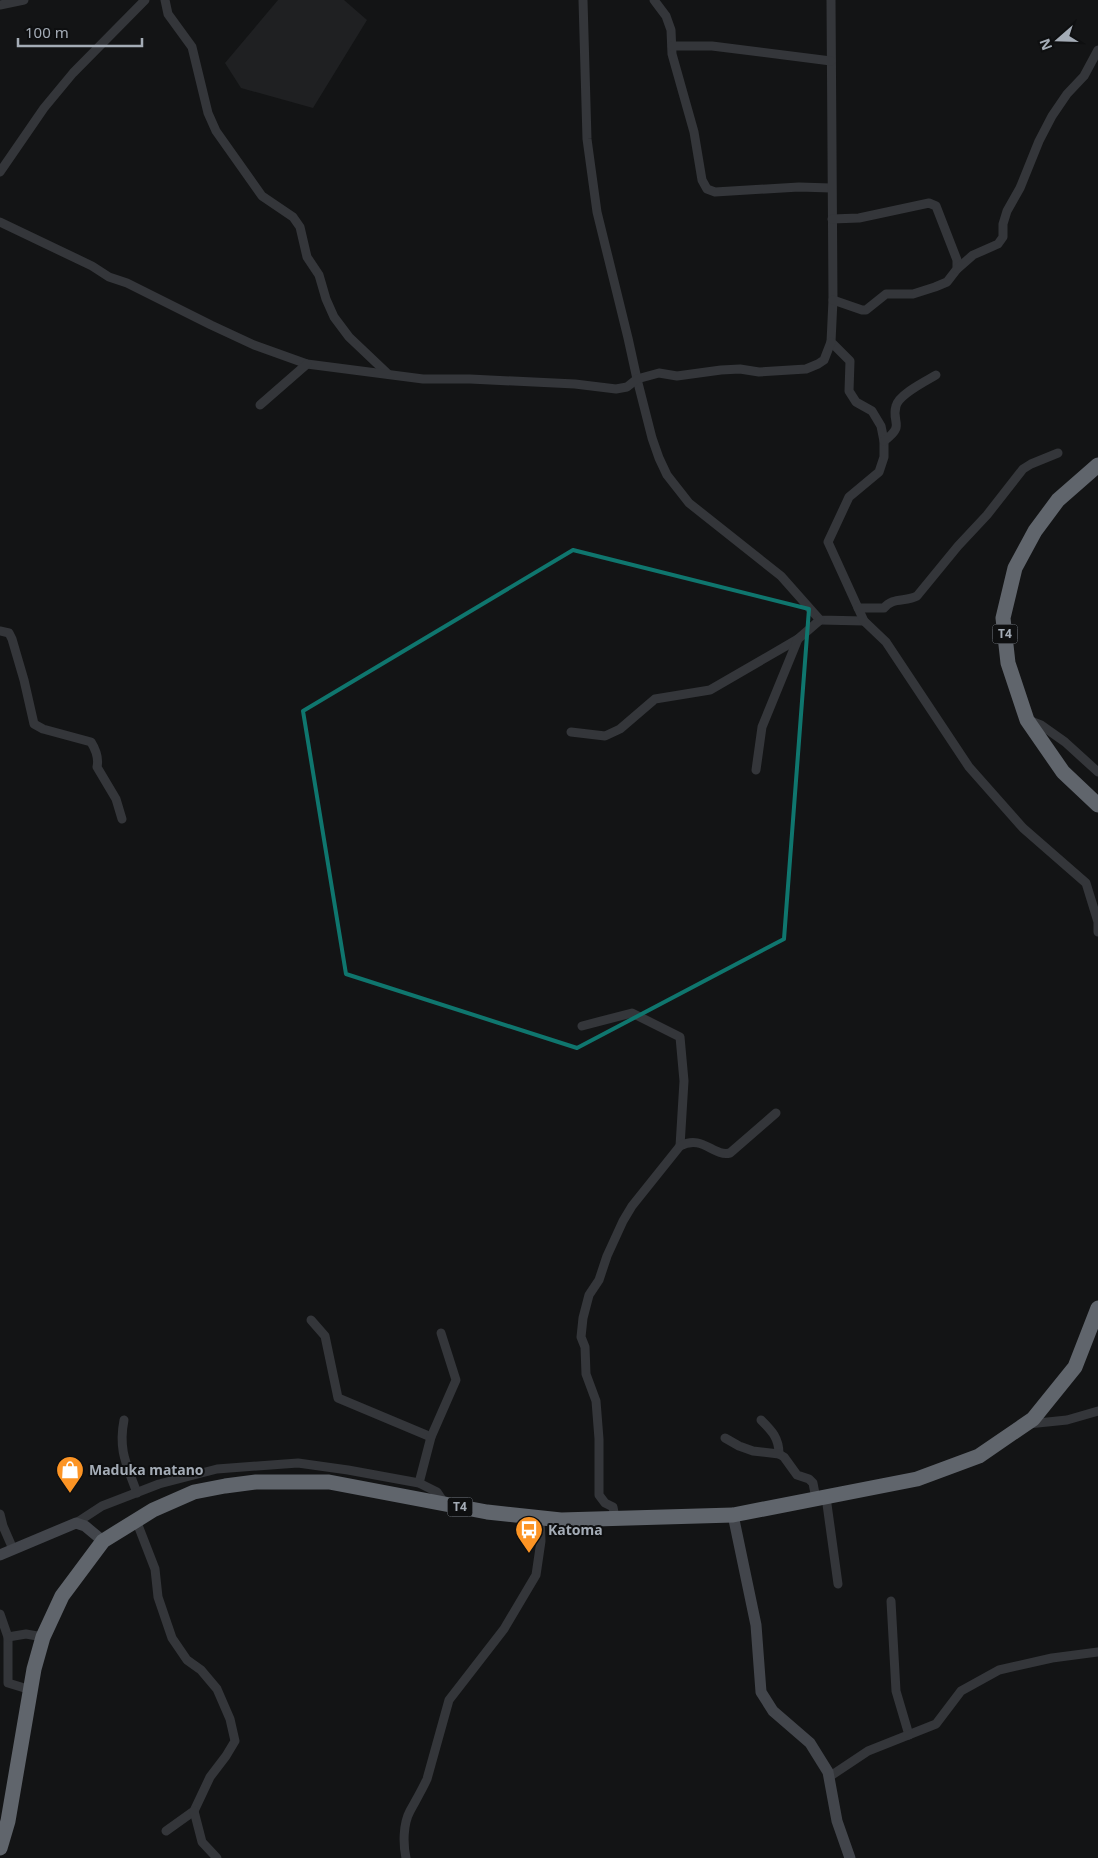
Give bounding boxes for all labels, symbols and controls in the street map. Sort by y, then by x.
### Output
scale bar [18,15,141,47]
north arrow [1033,15,1083,65]
text: 100 m [25,22,69,42]
text: N [1034,36,1056,53]
road number: T4 [992,624,1018,644]
shop icon: Maduka matano [55,1455,85,1494]
place label: Maduka matano [89,1460,204,1479]
road number: T4 [448,1498,472,1516]
bus stop icon: Katoma [514,1515,544,1554]
place label: Katoma [548,1520,603,1539]

